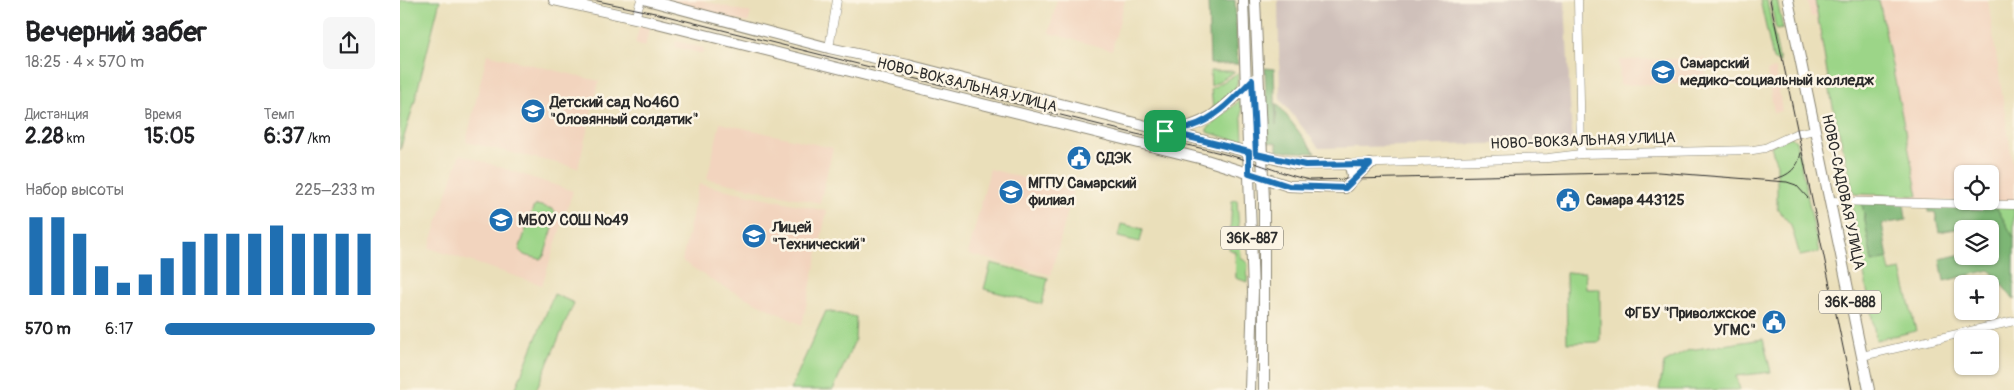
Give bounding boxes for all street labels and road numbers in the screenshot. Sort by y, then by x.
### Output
street label: НОВО-ВОКЗАЛЬНАЯ УЛИЦА [875,53,1059,117]
street label: НОВО-САДОВАЯ УЛИЦА [1817,113,1869,272]
street label: НОВО-ВОКЗАЛЬНАЯ УЛИЦА [1490,128,1676,154]
road number: 36К-887 [1221,227,1283,250]
road number: 36К-888 [1819,290,1881,314]

